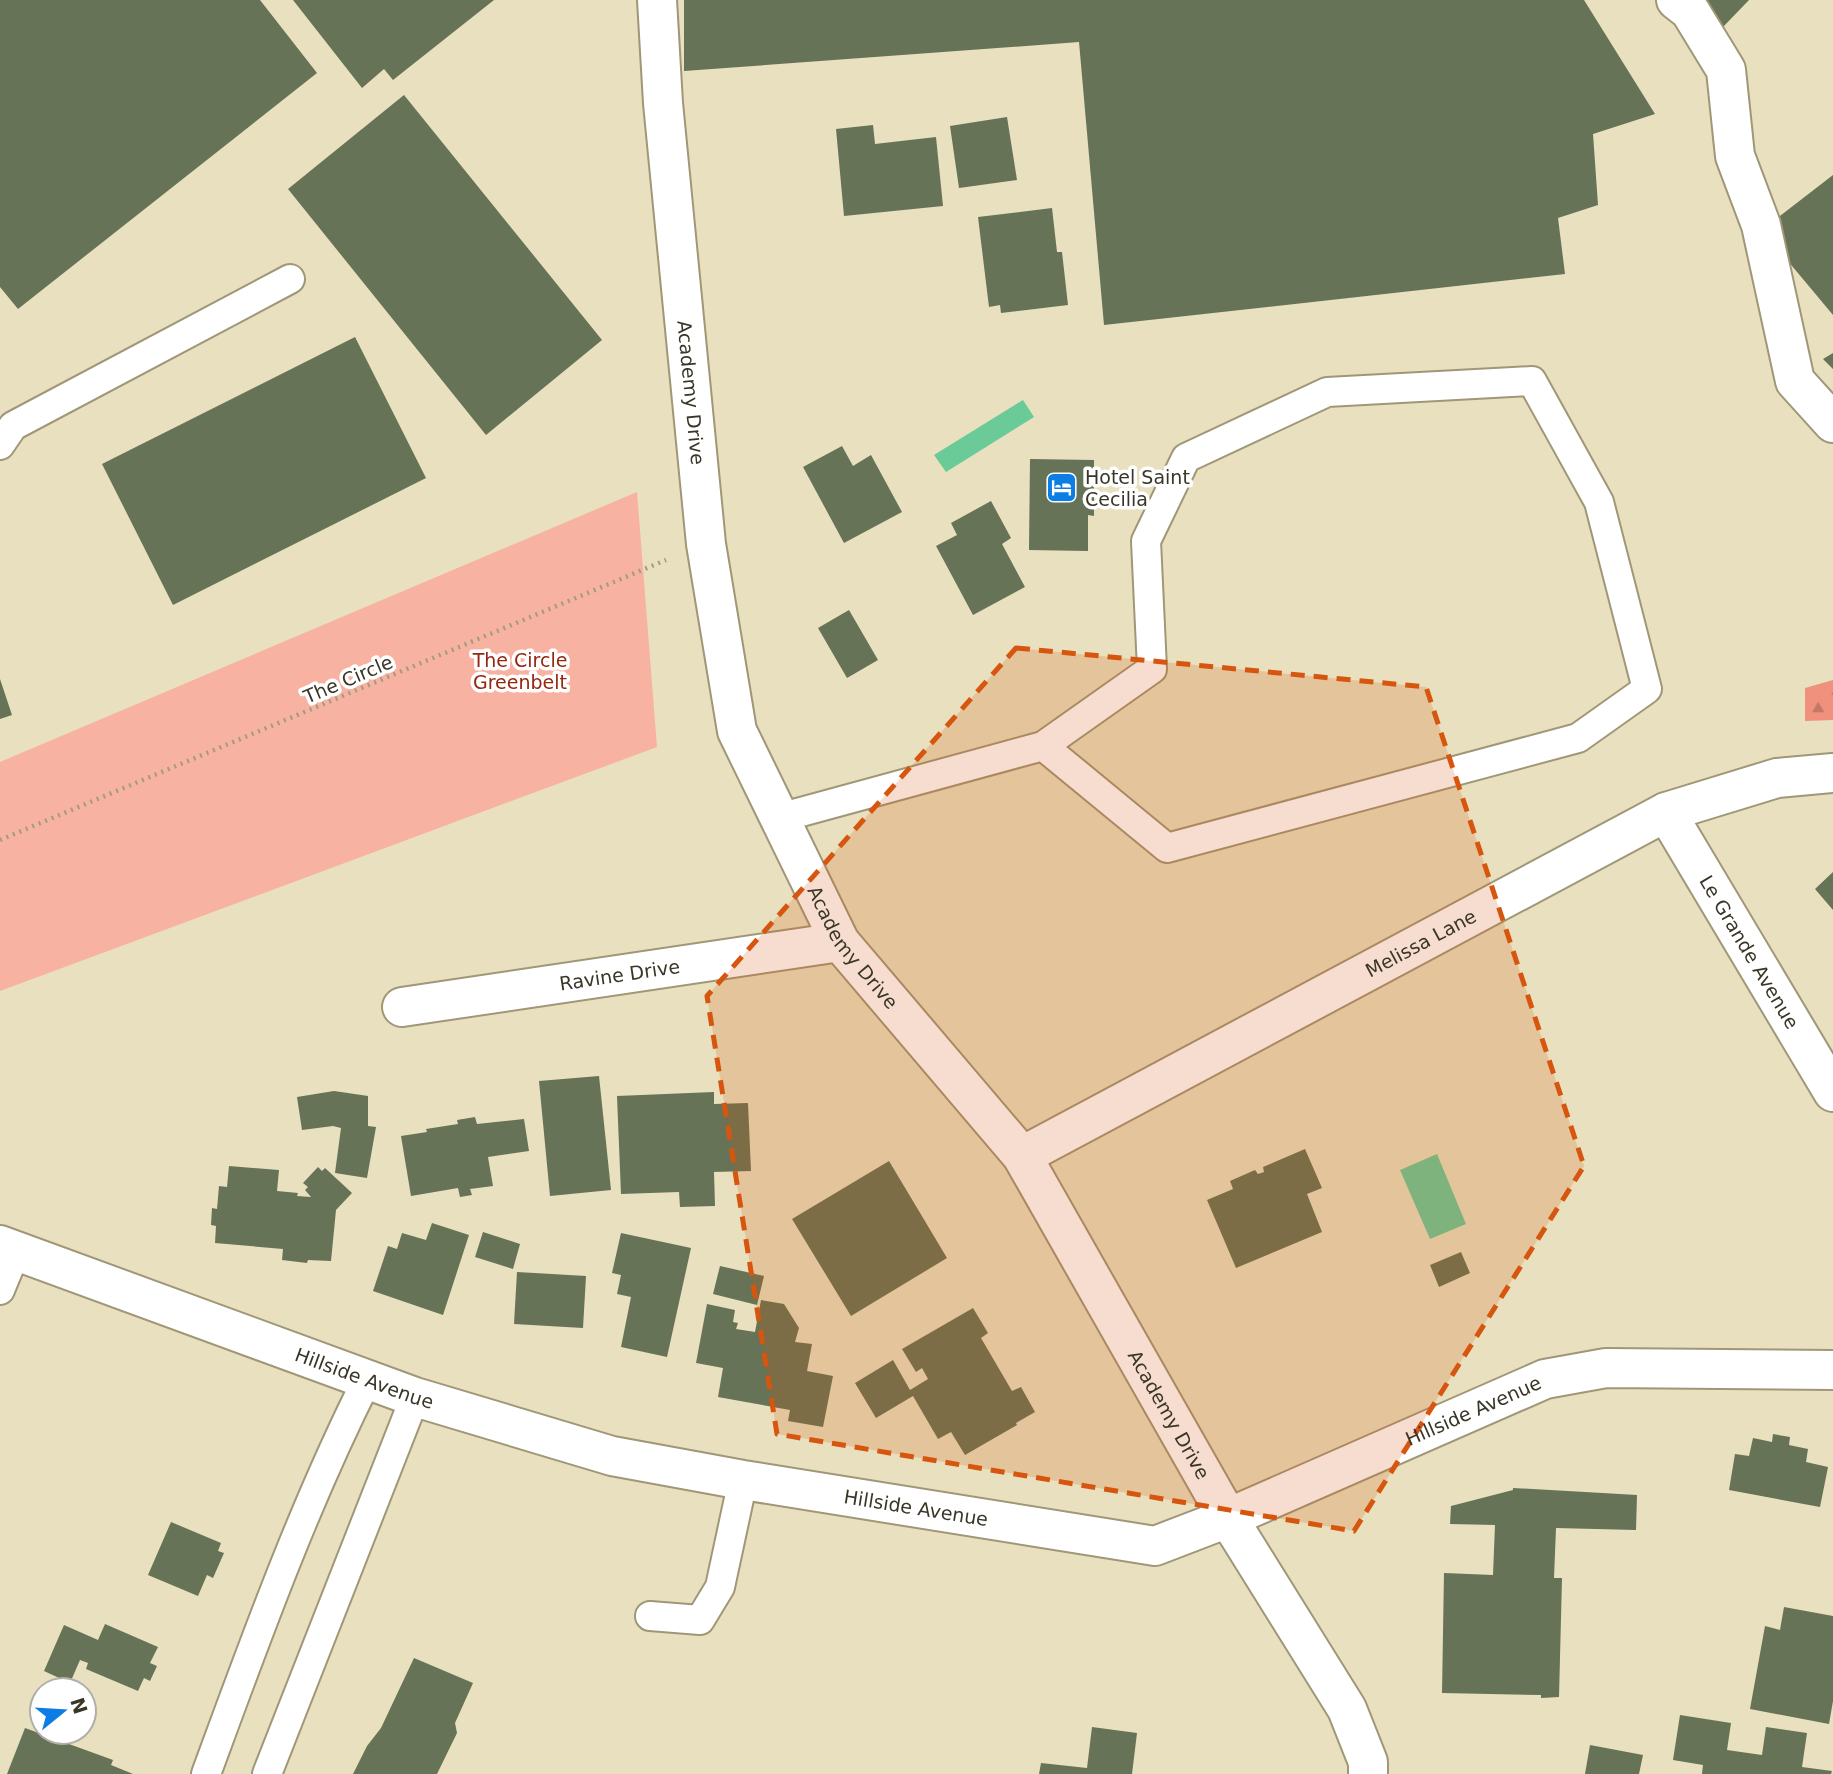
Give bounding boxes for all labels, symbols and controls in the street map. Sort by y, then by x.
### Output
street label: Academy Drive [673,319,709,466]
place label: Hotel Saint Cecilia [1085,466,1190,510]
hotel icon: Hotel Saint Cecilia [1045,471,1079,505]
park label: The Circle Greenbelt [472,649,567,693]
street label: The Circle [299,650,396,708]
street label: Le Grande Avenue [1695,871,1804,1033]
street label: Academy Drive [803,882,903,1013]
street label: Melissa Lane [1362,905,1480,982]
street label: Ravine Drive [558,955,681,995]
street label: Hillside Avenue [292,1343,436,1413]
street label: Academy Drive [1124,1346,1215,1483]
street label: Hillside Avenue [1402,1371,1544,1450]
street label: Hillside Avenue [842,1485,990,1530]
north arrow [28,1676,98,1746]
text: N [66,1695,92,1717]

